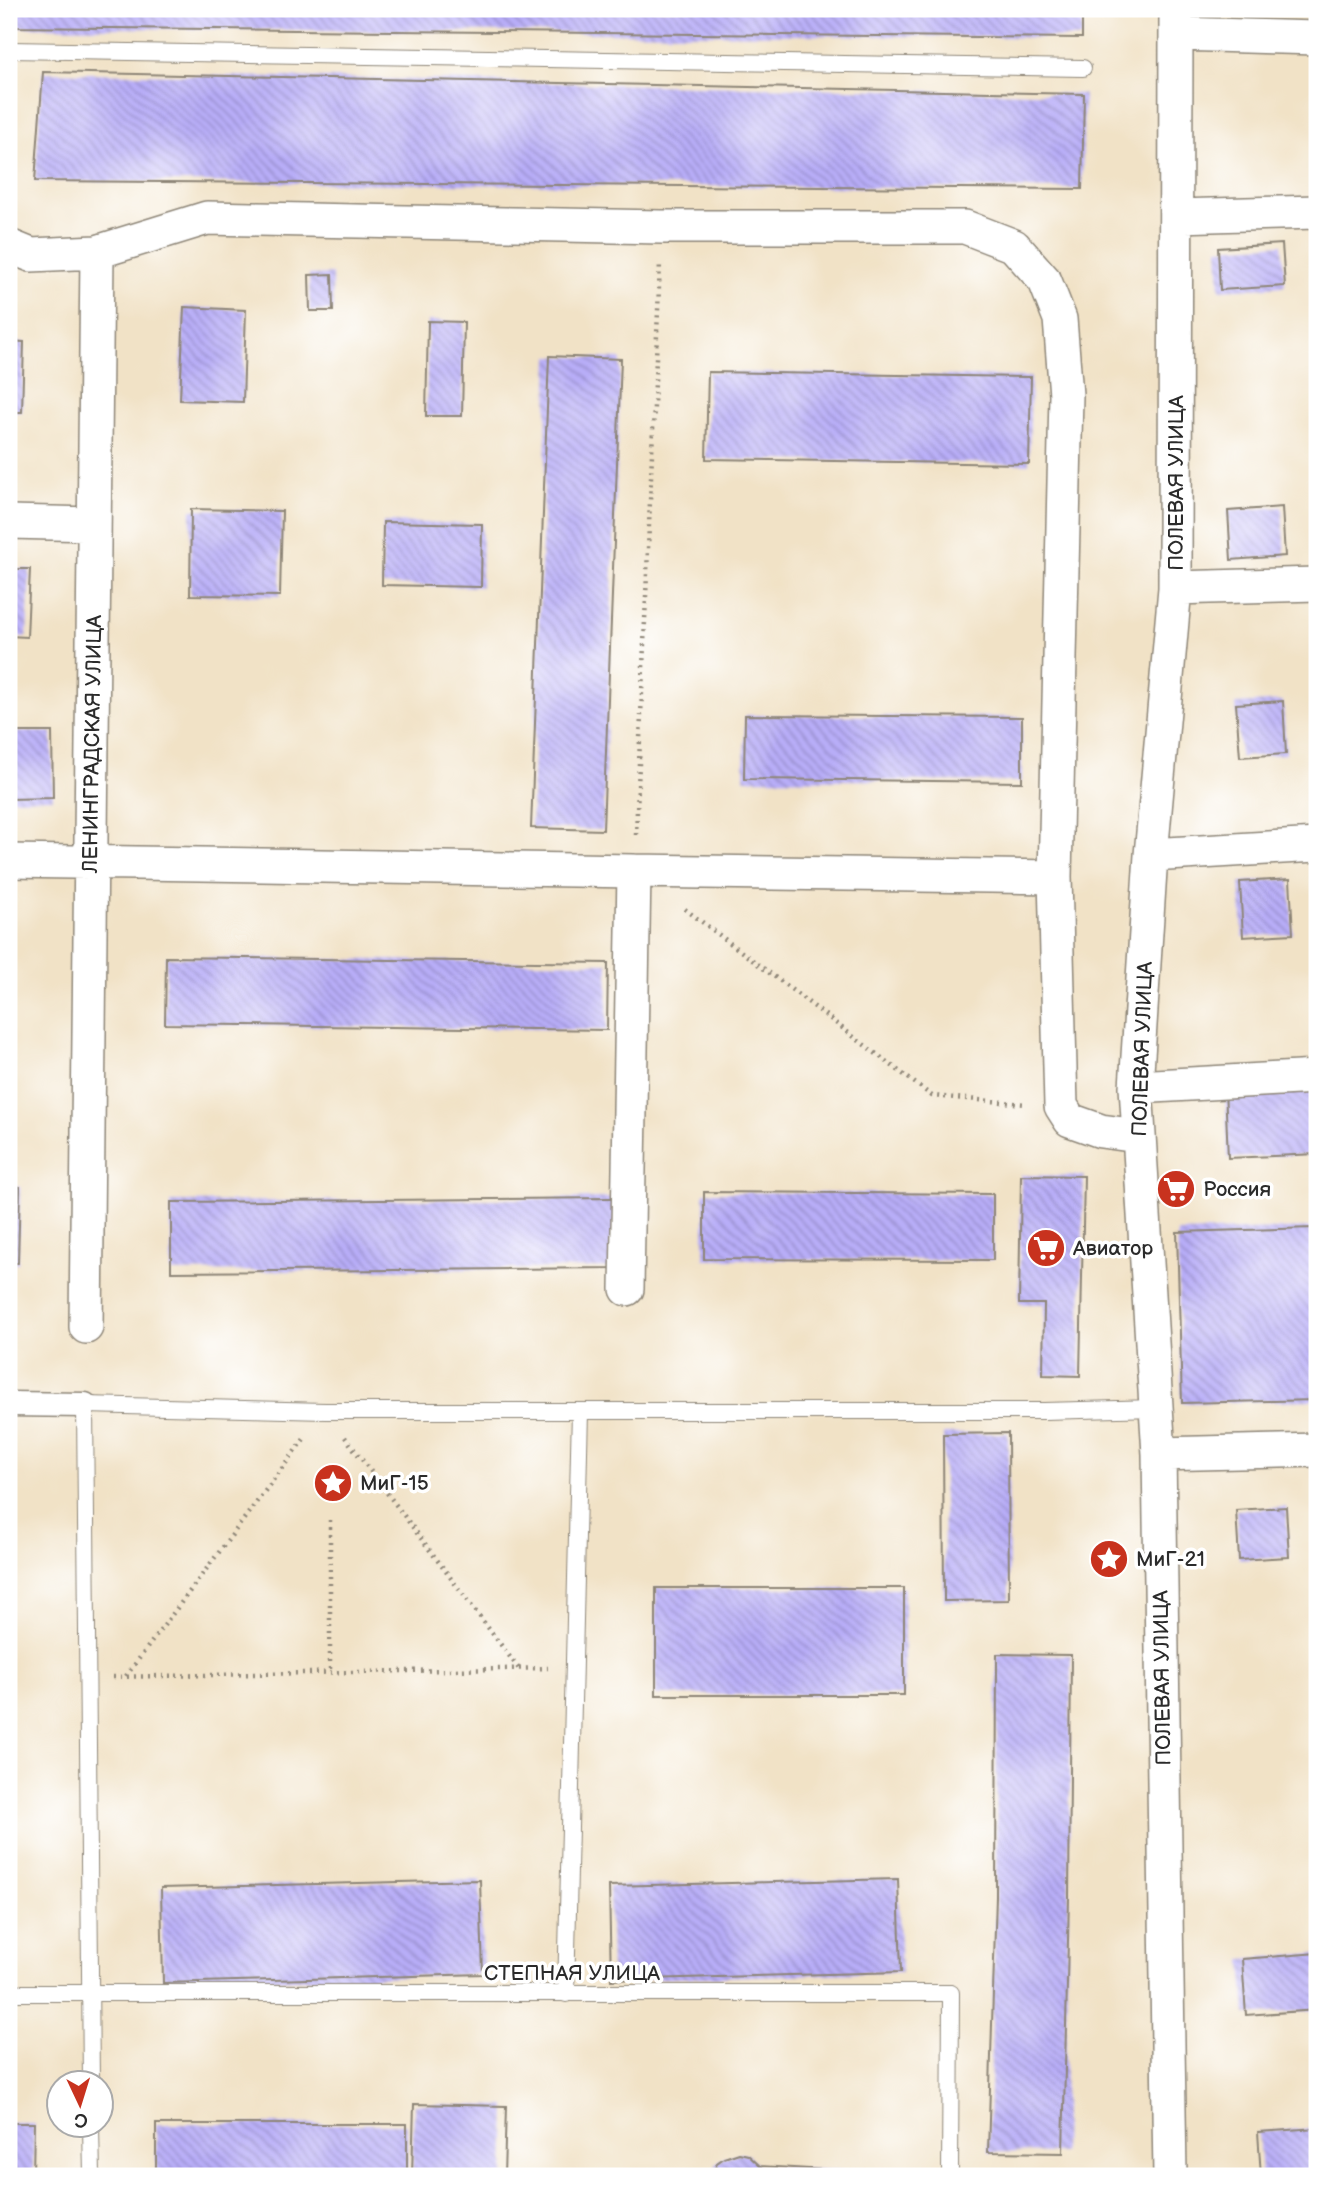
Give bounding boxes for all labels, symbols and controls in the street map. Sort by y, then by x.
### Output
street label: ПОЛЕВАЯ УЛИЦА [1164,395,1189,571]
street label: ЛЕНИНГРАДСКАЯ УЛИЦА [78,614,107,874]
street label: ПОЛЕВАЯ УЛИЦА [1127,961,1158,1137]
supermarket icon: Россия [1155,1168,1197,1210]
place label: Россия [1203,1177,1271,1202]
supermarket icon: Авиатор [1025,1227,1067,1269]
place label: Авиатор [1072,1236,1153,1261]
place icon: МиГ-15 [312,1462,354,1504]
place label: МиГ-15 [360,1471,429,1496]
place icon: МиГ-21 [1088,1538,1130,1580]
place label: МиГ-21 [1136,1547,1205,1572]
street label: ПОЛЕВАЯ УЛИЦА [1148,1590,1177,1766]
street label: СТЕПНАЯ УЛИЦА [484,1961,660,1986]
north arrow [46,2070,116,2140]
text: С [74,2108,88,2131]

